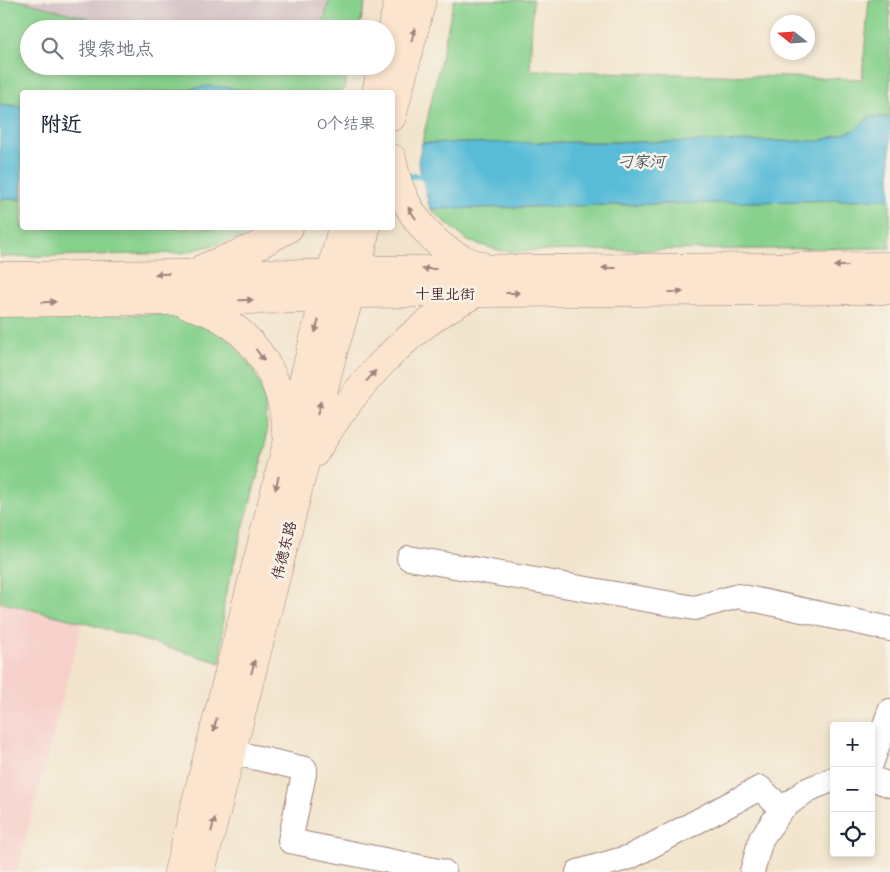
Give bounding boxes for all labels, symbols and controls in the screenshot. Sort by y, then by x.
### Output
north arrow [770,15,815,60]
search box [20,20,395,75]
one-way arrow [409,28,417,43]
icon: search [38,34,66,62]
text: 搜索地点 [78,35,154,60]
text: 附近 [40,109,82,136]
text: 0个结果 [317,112,375,133]
water label: 刁家河 [617,150,668,171]
one-way arrow [408,207,417,220]
one-way arrow [833,262,849,270]
one-way arrow [601,264,617,272]
one-way arrow [421,265,437,273]
one-way arrow [153,270,169,278]
street label: 十里北街 [415,283,475,303]
one-way arrow [668,288,684,296]
one-way arrow [506,289,522,297]
one-way arrow [238,296,254,304]
one-way arrow [41,298,57,306]
one-way arrow [313,318,321,333]
one-way arrow [255,348,265,362]
one-way arrow [365,371,377,383]
one-way arrow [315,401,323,416]
one-way arrow [273,476,281,491]
street label: 伟德东路 [266,518,300,582]
one-way arrow [249,660,257,675]
one-way arrow [211,718,219,733]
map controls [830,722,875,857]
button: + [830,722,875,767]
button: − [830,767,875,812]
button: locate [830,812,875,857]
one-way arrow [209,817,217,832]

